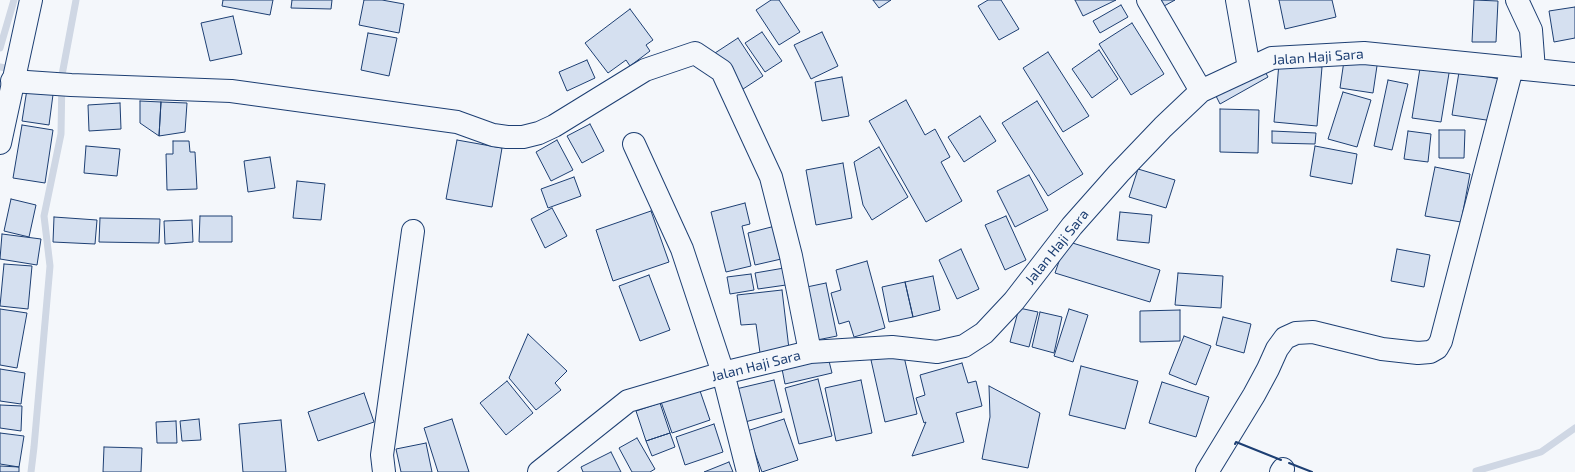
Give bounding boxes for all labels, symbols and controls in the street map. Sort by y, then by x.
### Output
street label: Jalan Haji Sara [1272,45,1364,69]
street label: Jalan Haji Sara [1022,206,1092,288]
street label: Jalan Haji Sara [710,347,802,385]

